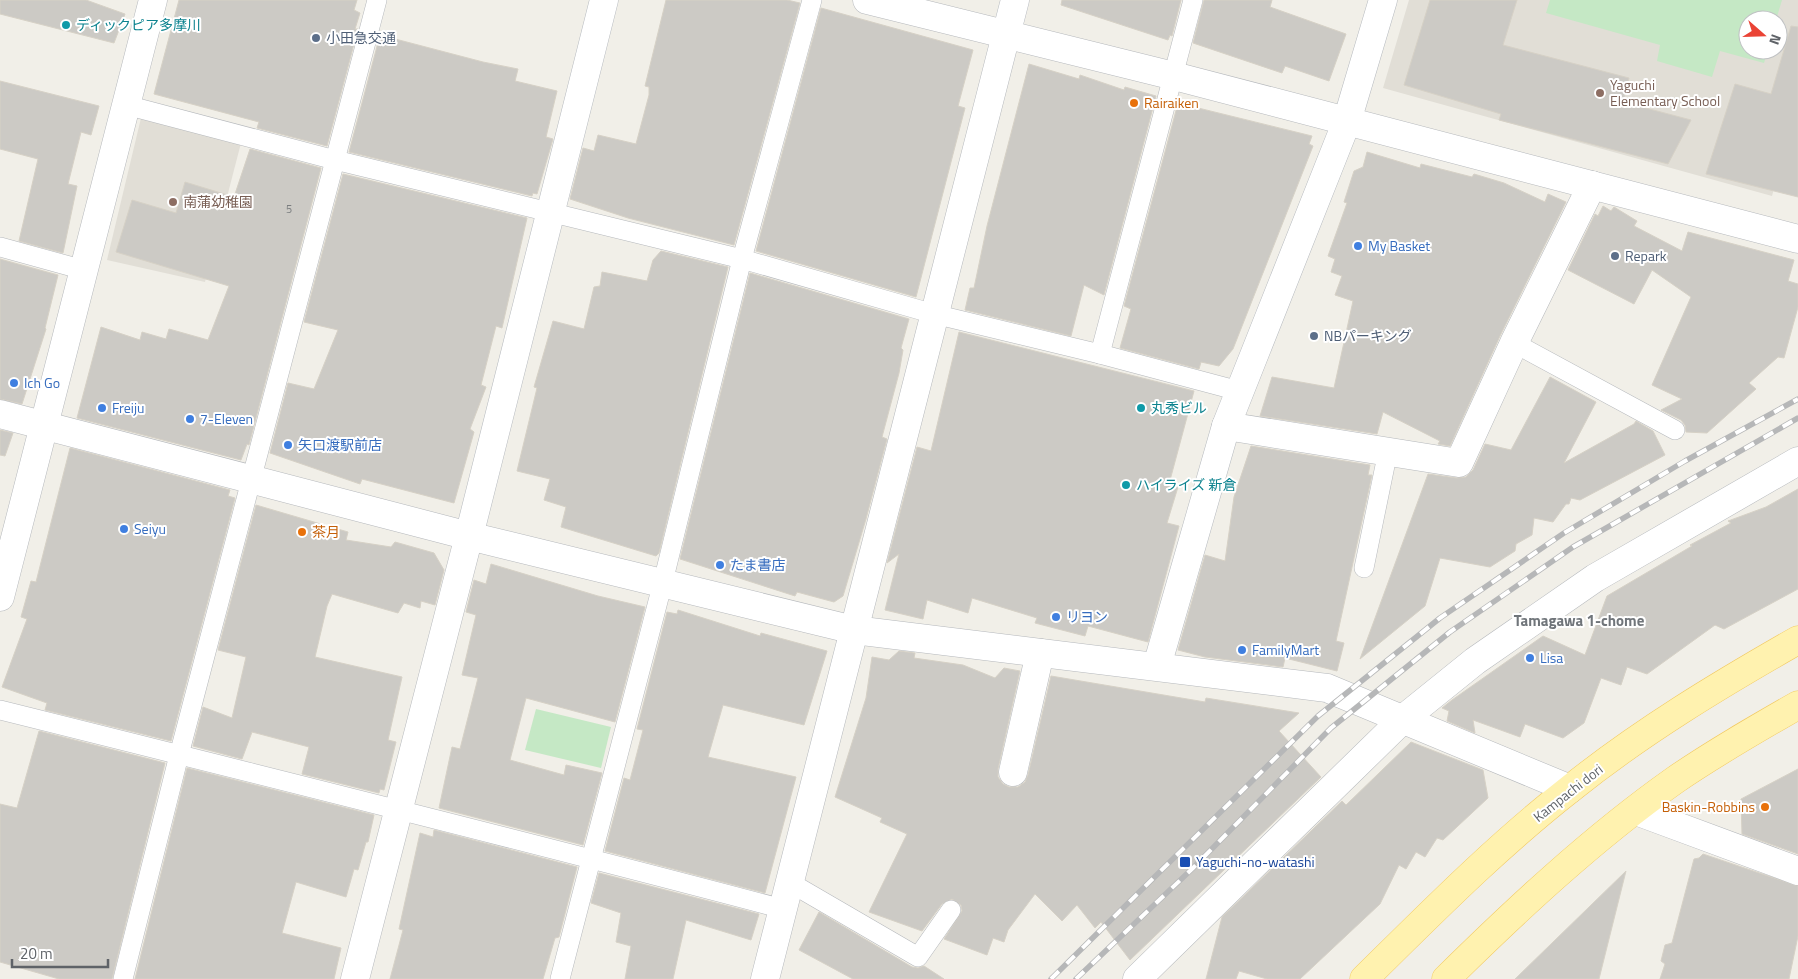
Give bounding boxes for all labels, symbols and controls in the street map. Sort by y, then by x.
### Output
north arrow [1738,10,1788,60]
place label: ディックピア多摩川 [76,14,201,35]
marker: ディックピア多摩川 [60,19,72,31]
place label: 小田急交通 [326,27,396,48]
text: N [1764,31,1787,48]
marker: 小田急交通 [310,32,322,44]
place label: Yaguchi Elementary School [1610,74,1720,111]
marker: Yaguchi Elementary School [1594,87,1606,99]
place label: Rairaiken [1144,92,1199,113]
marker: Rairaiken [1128,97,1140,109]
place label: 南蒲幼稚園 [183,191,253,212]
marker: 南蒲幼稚園 [167,196,179,208]
house number: 5 [286,201,292,217]
place label: My Basket [1368,235,1430,256]
marker: My Basket [1352,240,1364,252]
place label: Repark [1625,245,1667,266]
marker: Repark [1609,250,1621,262]
place label: NBパーキング [1324,325,1412,346]
marker: NBパーキング [1308,330,1320,342]
place label: Ich Go [24,372,60,393]
marker: Ich Go [8,377,20,389]
place label: Freiju [112,397,144,418]
place label: 丸秀ビル [1151,397,1207,418]
marker: Freiju [96,402,108,414]
marker: 丸秀ビル [1135,402,1147,414]
place label: 7-Eleven [200,408,253,429]
marker: 7-Eleven [184,413,196,425]
place label: 矢口渡駅前店 [298,434,382,455]
marker: 矢口渡駅前店 [282,439,294,451]
place label: ハイライズ 新倉 [1136,474,1236,495]
marker: ハイライズ 新倉 [1120,479,1132,491]
place label: Seiyu [134,518,166,539]
place label: 茶月 [312,521,340,542]
marker: Seiyu [118,523,130,535]
marker: 茶月 [296,526,308,538]
place label: たま書店 [730,554,786,575]
marker: たま書店 [714,559,726,571]
place label: リヨン [1066,606,1108,627]
district label: Tamagawa 1-chome [1514,609,1645,632]
marker: リヨン [1050,611,1062,623]
place label: FamilyMart [1252,639,1319,660]
marker: FamilyMart [1236,644,1248,656]
place label: Lisa [1540,647,1563,668]
marker: Lisa [1524,652,1536,664]
street label: Kampachi dori [1528,759,1607,827]
place label: Baskin-Robbins [1662,796,1755,817]
marker: Baskin-Robbins [1759,801,1771,813]
place label: Yaguchi-no-watashi [1196,851,1315,872]
marker: Yaguchi-no-watashi [1178,855,1192,869]
scale bar [12,936,109,968]
text: 20 m [20,942,53,965]

